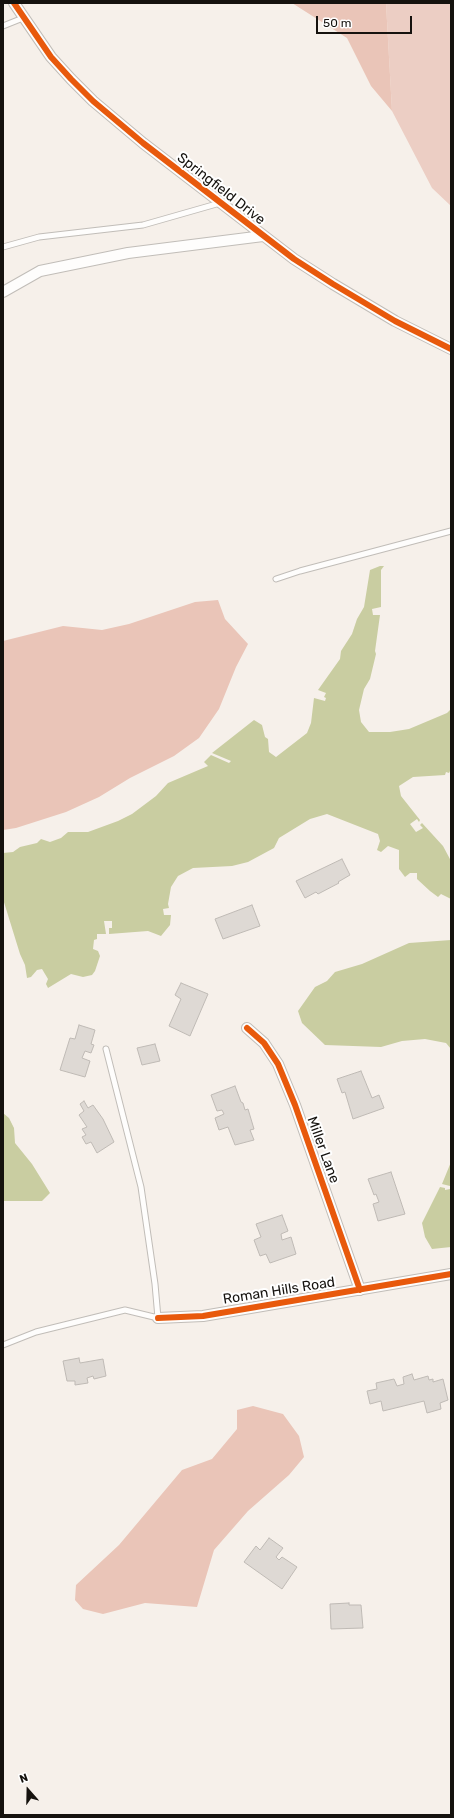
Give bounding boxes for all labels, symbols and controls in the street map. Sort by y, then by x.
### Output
scale bar [318,8,414,34]
text: 50 m [323,16,351,30]
street label: Springfield Drive [174,149,268,229]
street label: Miller Lane [303,1114,343,1186]
street label: Roman Hills Road [222,1274,336,1308]
north arrow [8,1770,48,1810]
text: N [18,1771,30,1786]

